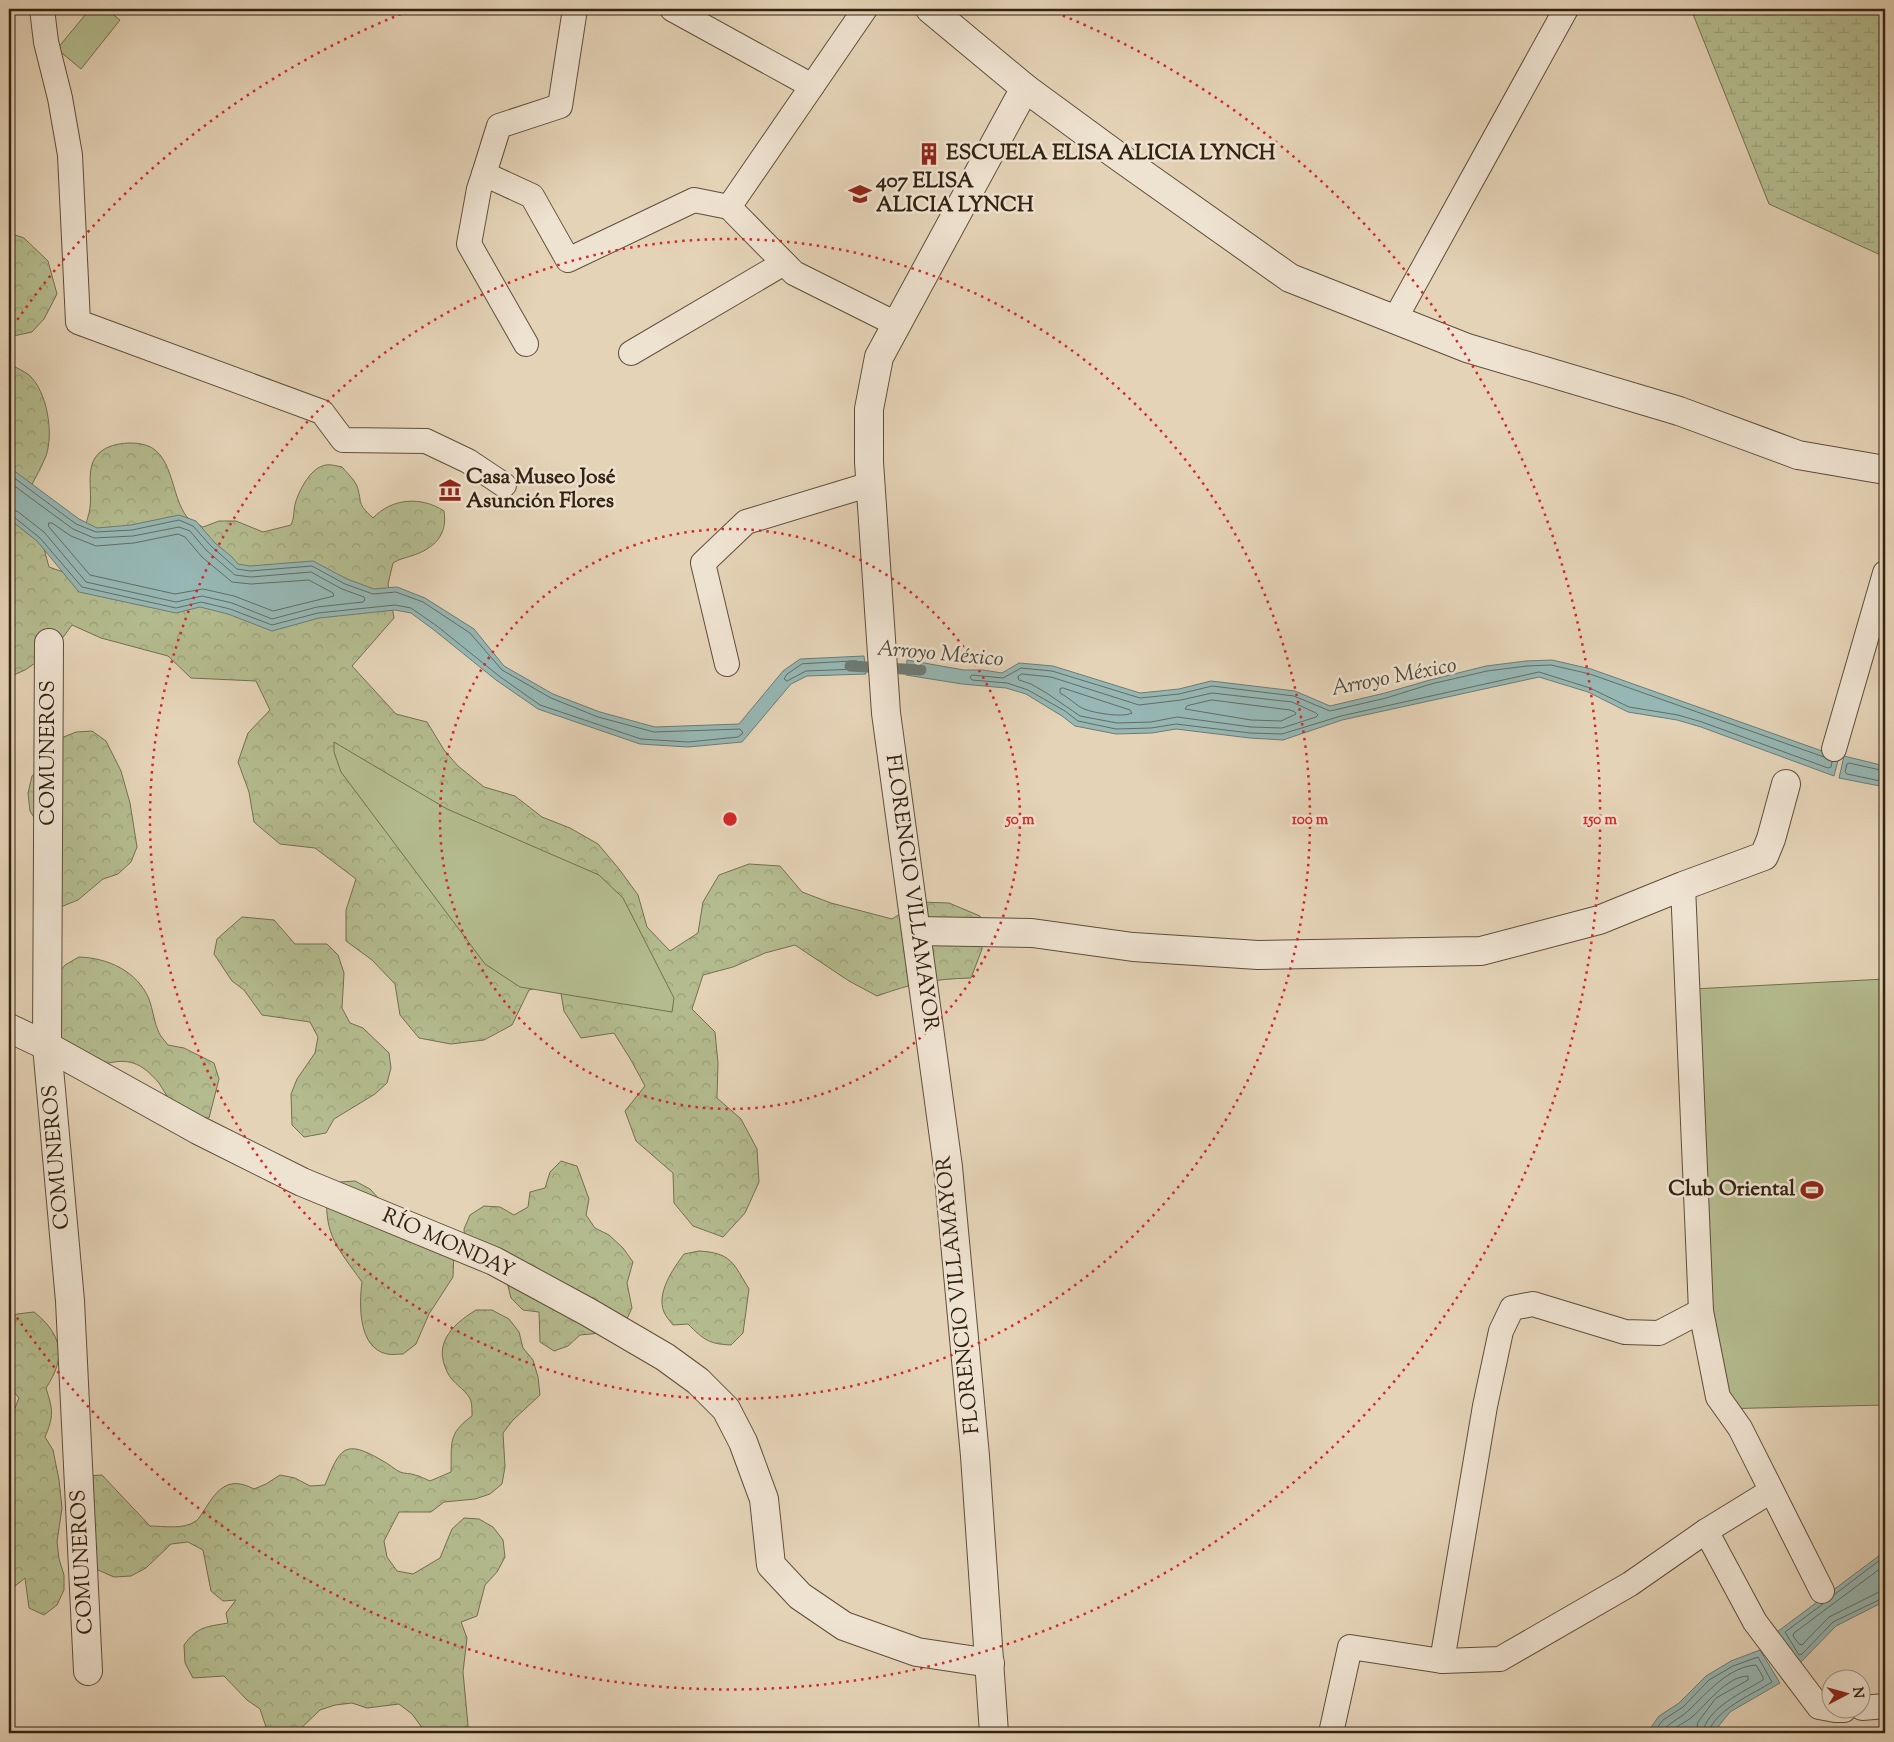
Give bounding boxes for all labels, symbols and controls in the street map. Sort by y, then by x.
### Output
place label: ESCUELA ELISA ALICIA LYNCH [946,139,1276,169]
building icon: ESCUELA ELISA ALICIA LYNCH [916,141,942,167]
place label: 407 ELISA ALICIA LYNCH [875,167,1034,221]
school or university icon: 407 ELISA ALICIA LYNCH [847,181,873,207]
place label: Casa Museo José Asunción Flores [466,463,616,517]
museum icon: Casa Museo José Asunción Flores [437,477,463,503]
water label: Arroyo México [875,634,1005,677]
water label: Arroyo México [1328,650,1460,706]
street label: COMUNEROS [34,680,64,826]
street label: FLORENCIO VILLAMAYOR [877,752,945,1034]
centre of rings [721,810,739,828]
text: 50 m [1005,810,1035,831]
text: 100 m [1292,810,1329,831]
text: 150 m [1583,810,1617,831]
street label: COMUNEROS [36,1083,78,1231]
street label: FLORENCIO VILLAMAYOR [929,1154,989,1436]
place label: Club Oriental [1668,1175,1795,1205]
sports icon: Club Oriental [1799,1177,1825,1203]
street label: RÍO MONDAY [377,1201,519,1287]
street label: COMUNEROS [64,1489,102,1635]
north arrow [1822,1670,1872,1720]
text: N [1846,1686,1867,1699]

